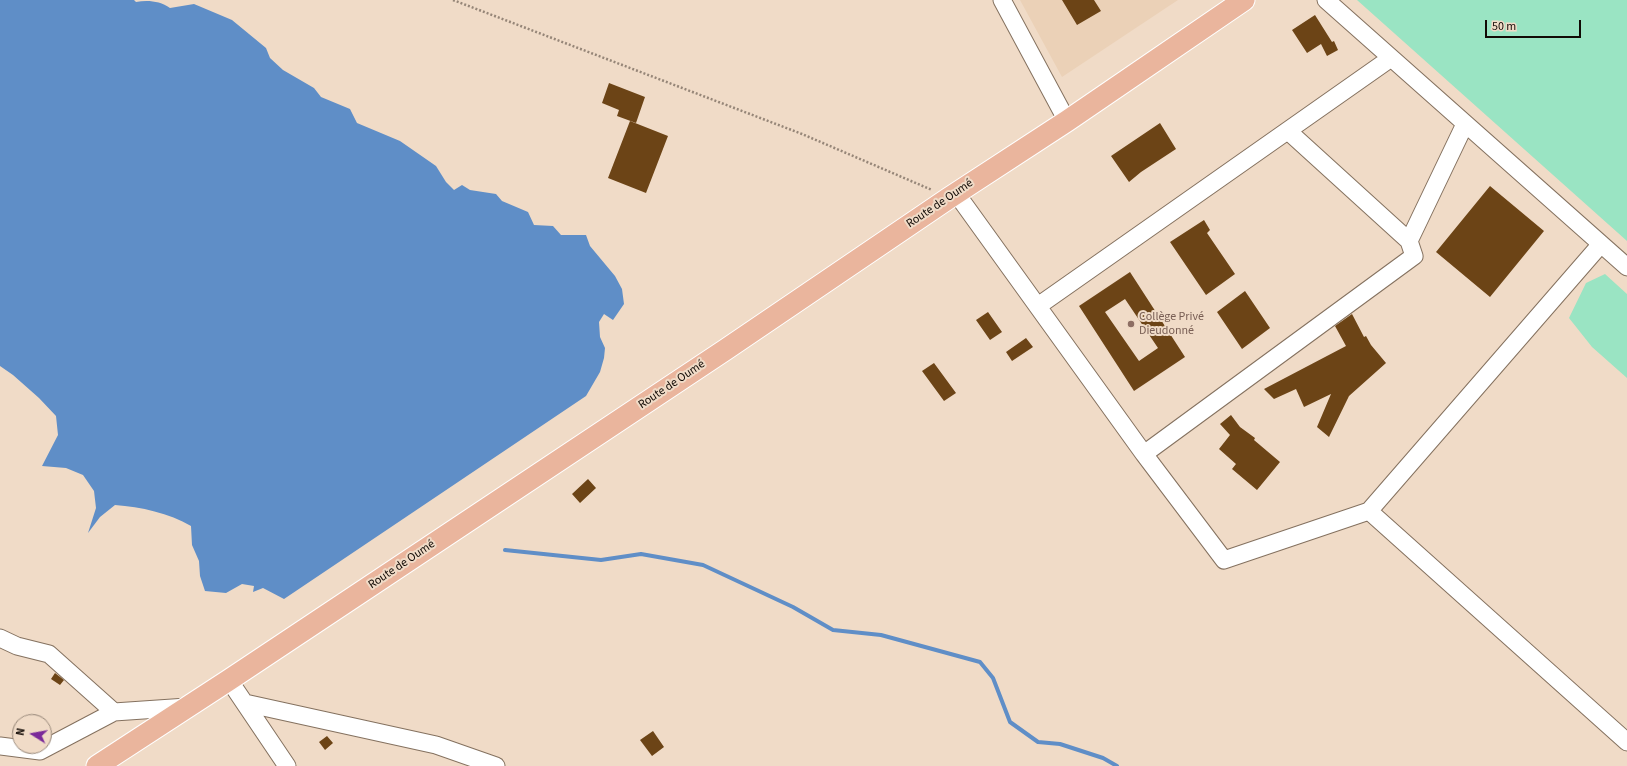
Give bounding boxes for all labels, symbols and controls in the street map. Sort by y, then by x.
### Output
scale bar [1487,12,1583,38]
text: 50 m [1492,18,1516,35]
street label: Route de Oumé [904,176,976,232]
place label: Collège Privé Dieudonné [1139,310,1204,338]
marker: Collège Privé Dieudonné [1126,319,1136,329]
street label: Route de Oumé [636,357,708,413]
street label: Route de Oumé [366,537,438,593]
north arrow [12,714,52,754]
text: N [13,727,29,737]

